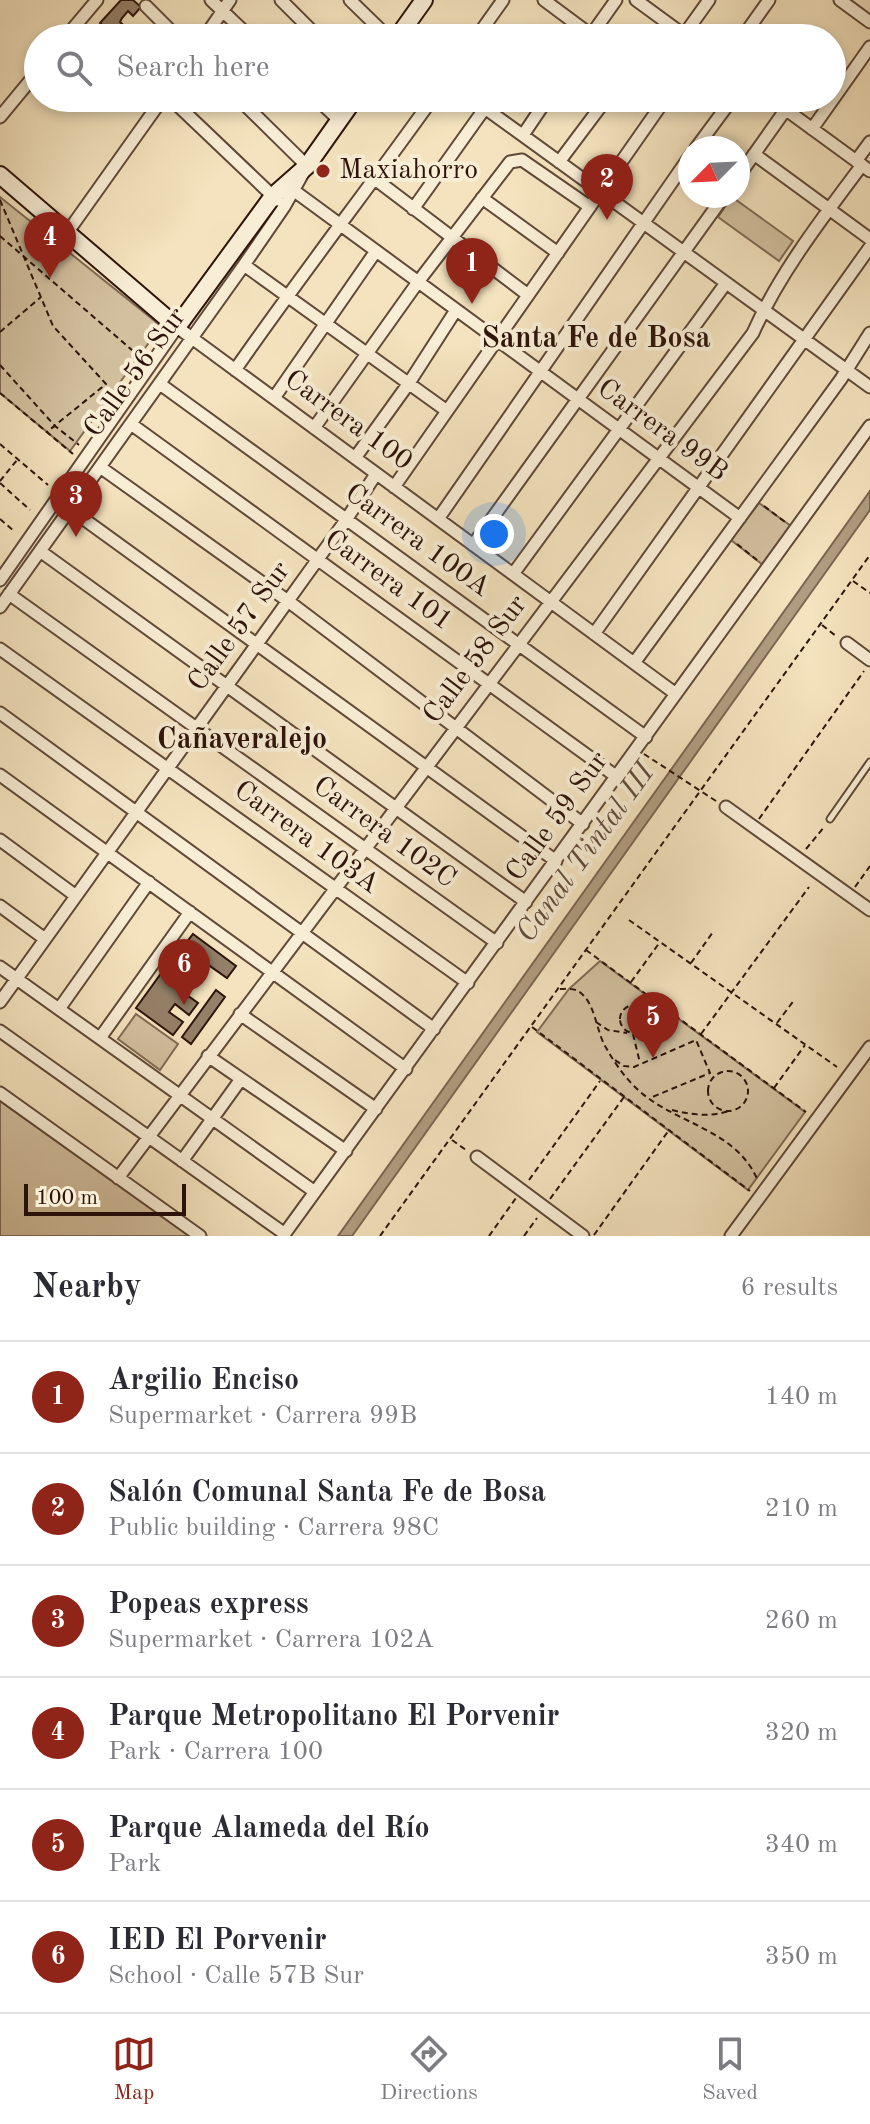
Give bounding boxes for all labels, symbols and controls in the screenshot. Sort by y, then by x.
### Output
search box [24,24,846,112]
icon: search [52,46,96,90]
text: Search here [116,53,270,83]
north arrow [678,136,750,208]
pin: 2 [581,154,633,220]
place label: Maxiahorro [339,157,478,185]
marker: Maxiahorro [314,162,332,180]
pin: 4 [24,212,76,278]
pin: 1 [446,238,498,304]
street label: Calle 56 Sur [80,303,192,443]
district label: Santa Fe de Bosa [481,324,711,354]
street label: Carrera 100 [279,365,417,477]
street label: Carrera 99B [592,375,732,487]
pin: 3 [50,471,102,537]
street label: Carrera 100A [339,479,495,603]
your location [474,514,514,554]
street label: Carrera 101 [319,525,457,637]
street label: Calle 57 Sur [184,557,296,697]
street label: Calle 58 Sur [419,591,533,729]
district label: Cañaveralejo [157,725,327,755]
street label: Calle 59 Sur [502,747,614,887]
water label: Canal Tintal III [511,756,663,948]
street label: Carrera 102C [307,772,461,894]
street label: Carrera 103A [228,776,384,900]
pin: 6 [158,939,210,1005]
pin: 5 [627,992,679,1058]
scale bar [24,1180,186,1216]
text: 100 m [36,1187,98,1209]
text: Nearby [32,1271,142,1305]
text: 6 results [740,1275,838,1301]
text: Argilio Enciso [108,1366,299,1396]
text: 1 [50,1384,66,1410]
text: 140 m [765,1384,838,1410]
text: Supermarket · Carrera 99B [108,1403,417,1429]
text: Salón Comunal Santa Fe de Bosa [108,1478,546,1508]
text: 2 [50,1496,66,1522]
text: 210 m [765,1496,838,1522]
text: Public building · Carrera 98C [108,1515,439,1541]
text: Popeas express [108,1590,309,1620]
text: 3 [50,1608,66,1634]
text: 260 m [765,1608,838,1634]
text: Supermarket · Carrera 102A [108,1627,434,1653]
text: Parque Metropolitano El Porvenir [108,1702,560,1732]
text: 4 [50,1720,66,1746]
text: 320 m [765,1720,838,1746]
text: Park · Carrera 100 [108,1739,323,1765]
text: Parque Alameda del Río [108,1814,430,1844]
text: 5 [50,1832,66,1858]
text: 340 m [765,1832,838,1858]
text: Park [108,1851,162,1877]
text: IED El Porvenir [108,1926,327,1956]
text: 6 [50,1944,66,1970]
text: 350 m [765,1944,838,1970]
text: School · Calle 57B Sur [108,1963,364,1989]
tab: Map [112,2032,156,2107]
tab: Directions [380,2032,478,2107]
tab: Saved [702,2032,758,2107]

